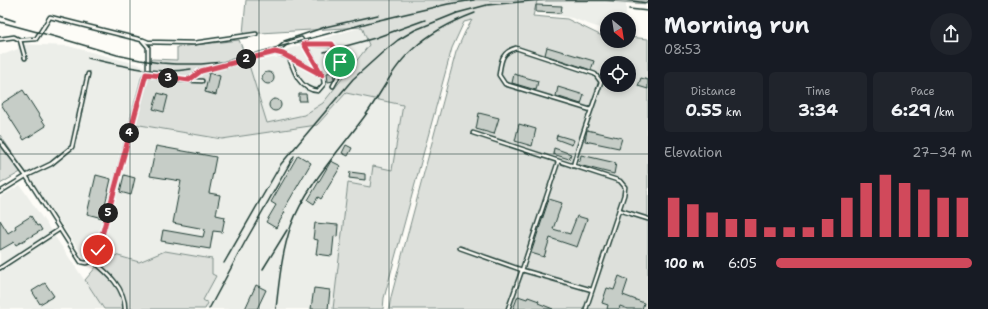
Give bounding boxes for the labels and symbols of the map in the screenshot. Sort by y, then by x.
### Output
north arrow [600,12,636,48]
pin [323,45,357,79]
pin: 2 [236,49,256,69]
pin: 3 [158,68,178,88]
pin: 4 [119,123,139,143]
pin: 5 [98,203,118,223]
pin [81,233,115,267]

